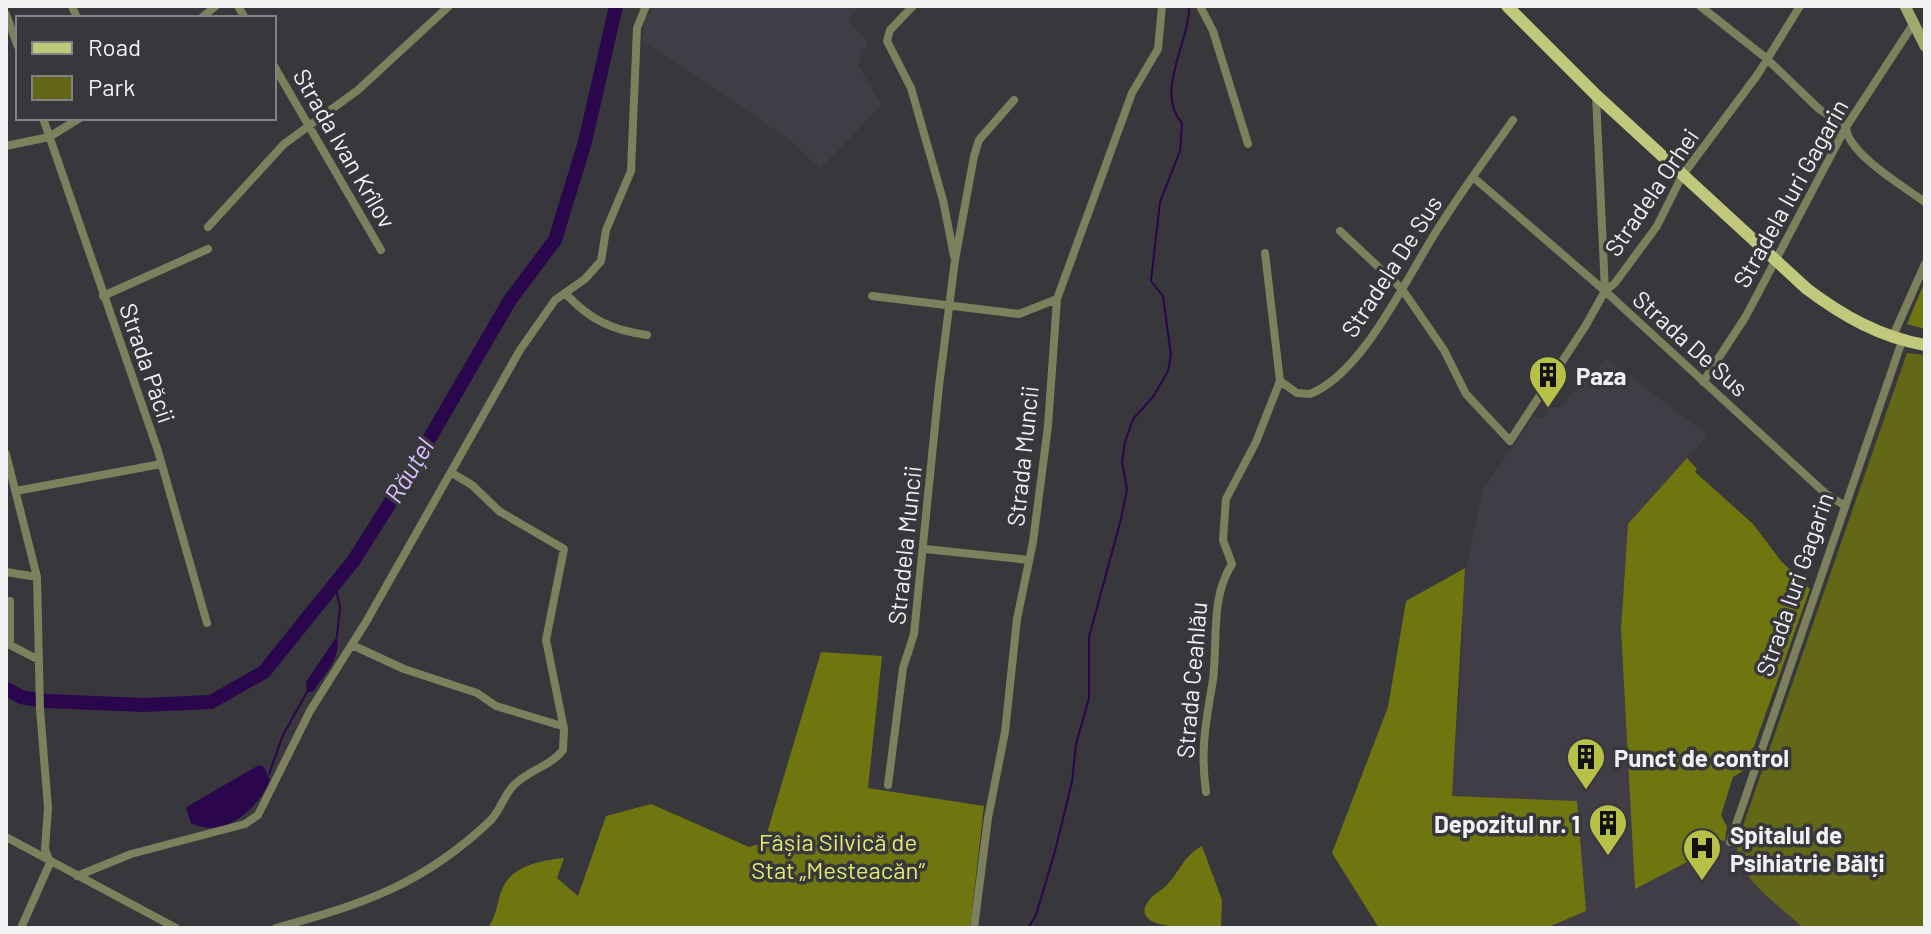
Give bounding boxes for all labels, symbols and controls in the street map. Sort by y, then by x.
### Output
legend [16,16,276,120]
text: Road [88,32,141,61]
street label: Strada Ivan Krîlov [288,63,402,233]
text: Park [88,72,135,101]
street label: Stradela Iuri Gagarin [1726,94,1854,292]
street label: Stradela Orhei [1598,123,1704,261]
street label: Stradela De Sus [1334,190,1448,342]
street label: Strada De Sus [1628,284,1754,402]
street label: Strada Păcii [114,299,182,427]
building icon: Paza [1527,354,1569,409]
place label: Paza [1576,361,1627,390]
street label: Strada Muncii [1000,384,1044,528]
water label: Răuțel [377,432,439,508]
street label: Stradela Muncii [881,464,927,626]
street label: Strada Iuri Gagarin [1749,488,1839,680]
street label: Strada Ceahlău [1170,601,1212,759]
building icon: Punct de control [1565,736,1607,791]
place label: Punct de control [1614,743,1789,772]
building icon: Depozitul nr. 1 [1587,802,1629,857]
place label: Depozitul nr. 1 [1434,809,1580,838]
place label: Spitalul de Psihiatrie Bălți [1730,820,1885,877]
park label: Fâșia Silvică de Stat „Mesteacăn“ [751,827,925,884]
hospital icon: Spitalul de Psihiatrie Bălți [1681,827,1723,882]

